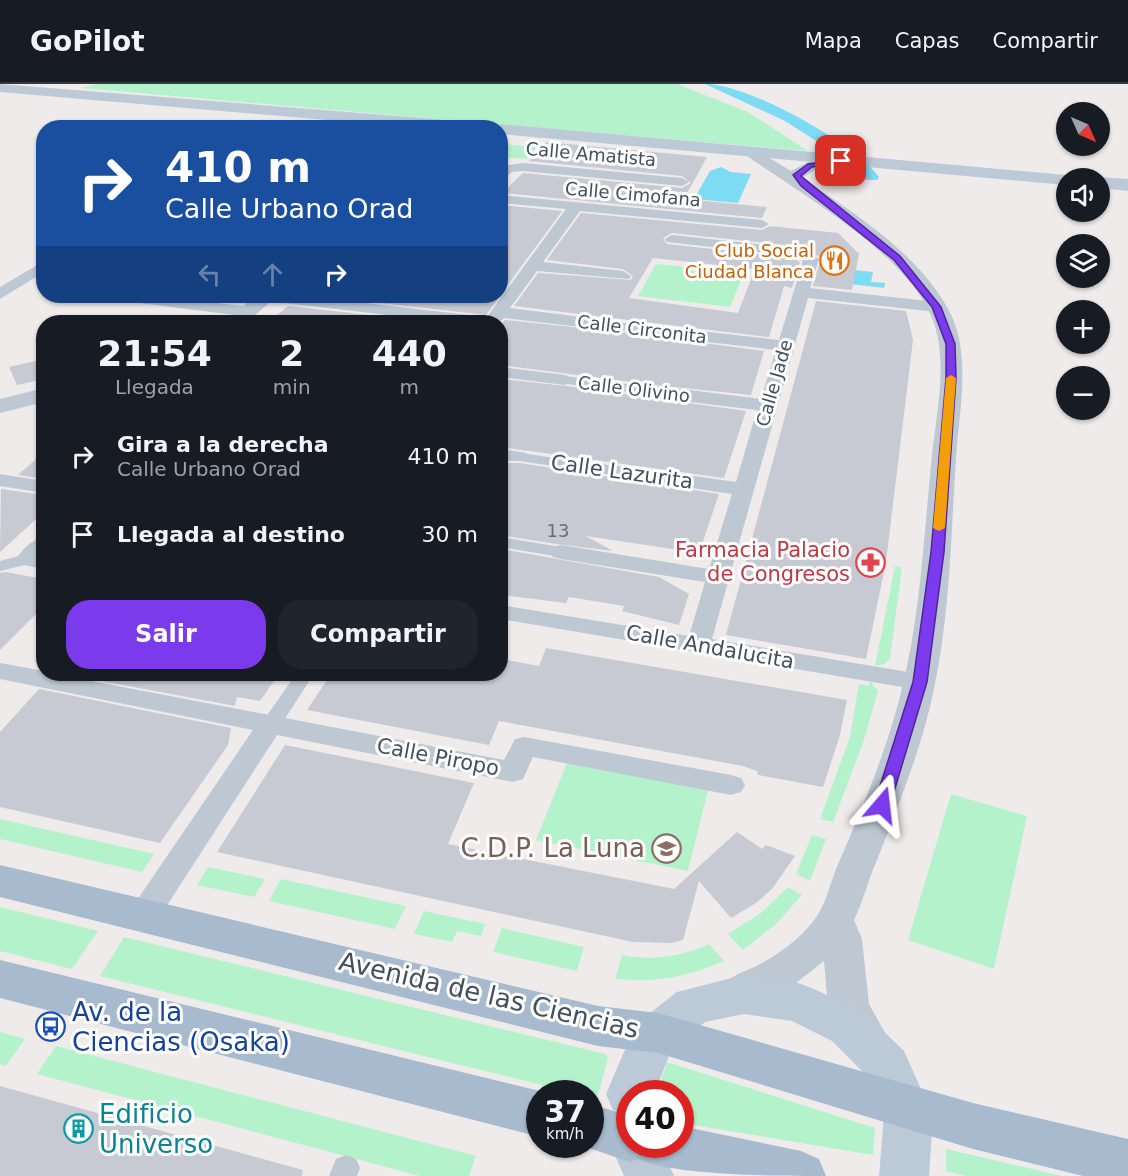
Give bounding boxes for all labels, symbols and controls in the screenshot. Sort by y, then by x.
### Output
text: GoPilot [30,25,145,58]
text: Mapa [805,29,862,53]
text: Capas [895,29,959,53]
text: Compartir [992,29,1098,53]
north arrow [1056,102,1110,156]
map controls [1056,102,1110,420]
pin [815,135,866,186]
street label: Calle Amatista [525,138,657,170]
text: 410 m [165,143,311,192]
icon: right [66,144,144,222]
icon: arrive [824,144,857,177]
button: sound [1056,168,1110,222]
street label: Calle Cimofana [564,178,702,210]
text: Calle Urbano Orad [165,193,413,224]
button: layers [1056,234,1110,288]
place label: Club Social Ciudad Blanca [685,240,814,282]
restaurant icon: Club Social Ciudad Blanca [819,244,851,276]
icon: left [193,258,226,291]
icon: ahead [256,258,289,291]
icon: right [319,258,352,291]
button: + [1056,300,1110,354]
street label: Calle Circonita [576,311,708,347]
text: 21:54 [97,333,212,374]
text: 2 [279,333,304,374]
text: 440 [372,333,447,374]
street label: Calle Jade [752,337,796,429]
button: − [1056,366,1110,420]
street label: Calle Olivino [577,372,691,406]
text: Llegada [115,375,194,399]
text: min [273,375,311,399]
text: m [400,375,419,399]
text: Gira a la derecha [117,432,329,457]
icon: right [66,440,99,473]
text: 410 m [408,444,478,469]
street label: Calle Lazurita [549,450,695,494]
text: Calle Urbano Orad [117,457,301,481]
icon: arrive [66,518,99,551]
house number: 13 [547,520,569,541]
text: Llegada al destino [117,522,345,547]
text: 30 m [422,522,478,547]
place label: Farmacia Palacio de Congresos [675,538,850,586]
pharmacy icon: Farmacia Palacio de Congresos [855,546,887,578]
button: Salir [66,600,266,669]
button: Compartir [278,600,478,669]
street label: Calle Andalucita [624,620,796,674]
street label: Calle Piropo [375,733,501,781]
position arrow [850,773,914,837]
school or university icon: C.D.P. La Luna [650,832,682,864]
place label: C.D.P. La Luna [461,833,645,863]
street label: Avenida de las Ciencias [336,946,642,1044]
place label: Av. de la Ciencias (Osaka) [72,997,290,1057]
bus stop icon: Av. de la Ciencias (Osaka) [35,1011,67,1043]
speed limit sign: 40 [616,1080,694,1158]
text: 37 [544,1094,586,1129]
place label: Edificio Universo [99,1099,213,1159]
building icon: Edificio Universo [62,1113,94,1145]
text: km/h [546,1125,584,1143]

